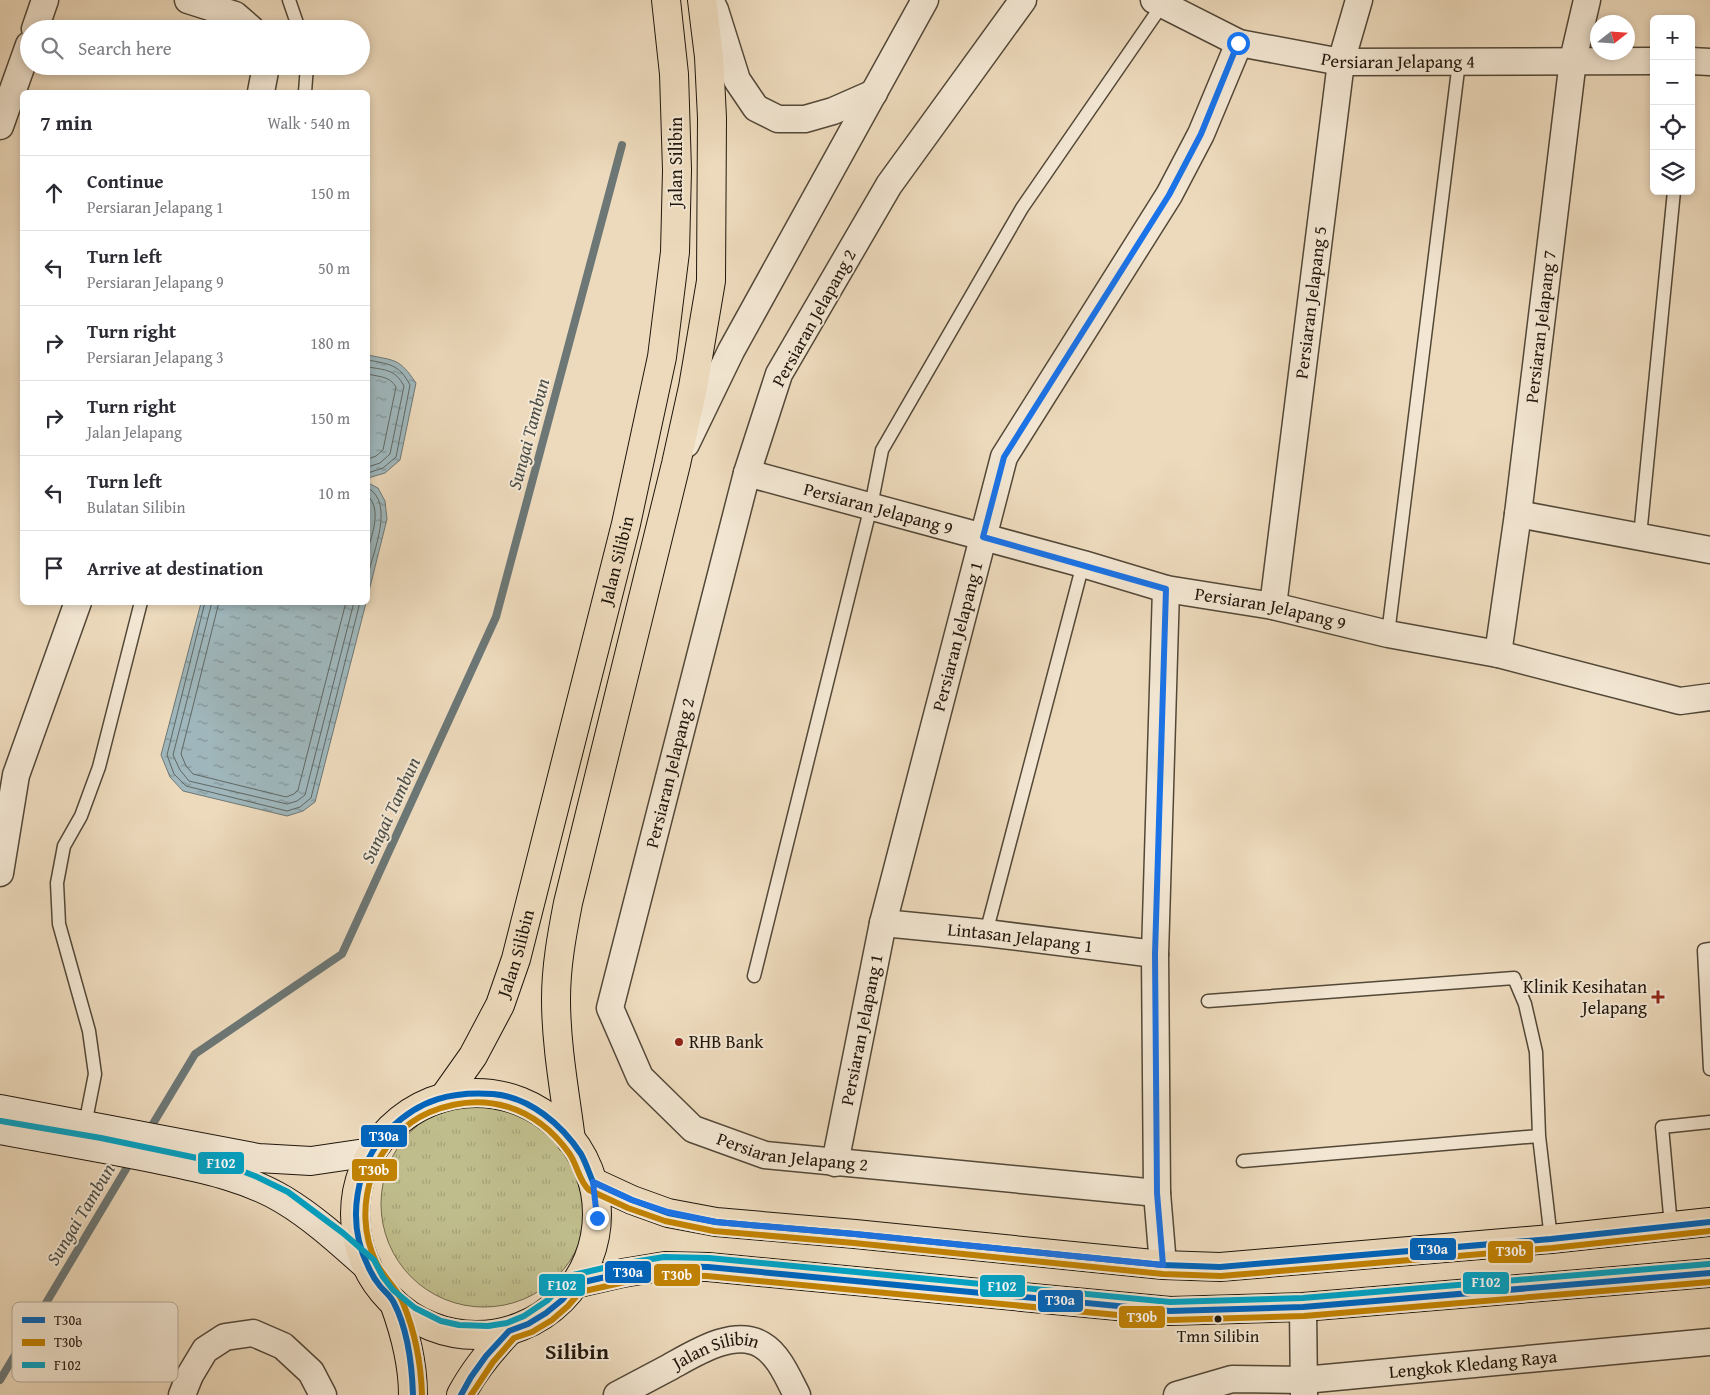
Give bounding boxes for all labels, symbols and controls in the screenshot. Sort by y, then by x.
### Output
north arrow [1590,15,1635,60]
map controls [1650,15,1695,195]
button: + [1650,15,1695,60]
search box [20,20,370,75]
route start [1227,32,1250,55]
icon: search [38,34,66,62]
text: Search here [78,34,172,62]
street label: Persiaran Jelapang 4 [1319,45,1475,75]
button: − [1650,60,1695,105]
button: locate [1650,105,1695,150]
text: 7 min [40,107,92,138]
text: Walk · 540 m [267,111,350,135]
street label: Jalan Silibin [662,117,689,209]
button: layers [1650,150,1695,195]
text: Continue [87,167,164,195]
icon: ahead [40,179,68,207]
text: 150 m [310,181,350,205]
text: Persiaran Jelapang 1 [87,195,224,219]
street label: Persiaran Jelapang 5 [1288,224,1333,380]
text: Turn left [87,242,162,270]
street label: Persiaran Jelapang 2 [765,244,863,392]
street label: Persiaran Jelapang 7 [1518,249,1563,405]
icon: left [40,254,68,282]
text: 50 m [318,256,350,280]
text: Persiaran Jelapang 9 [87,270,224,294]
text: Turn right [87,317,176,345]
icon: right [40,329,68,357]
text: 180 m [310,331,350,355]
text: Persiaran Jelapang 3 [87,345,224,369]
water label: Sungai Tambun [500,375,556,493]
text: Turn right [87,392,176,420]
icon: right [40,404,68,432]
text: 150 m [310,406,350,430]
text: Jalan Jelapang [87,420,182,444]
text: Turn left [87,467,162,495]
street label: Persiaran Jelapang 9 [801,475,956,541]
icon: left [40,479,68,507]
text: 10 m [318,481,350,505]
text: Bulatan Silibin [87,495,186,519]
street label: Jalan Silibin [592,513,640,609]
icon: arrive [40,554,68,582]
text: Arrive at destination [87,554,263,582]
street label: Persiaran Jelapang 1 [925,558,989,714]
street label: Persiaran Jelapang 9 [1193,580,1349,636]
street label: Persiaran Jelapang 2 [638,695,701,851]
water label: Sungai Tambun [353,752,427,868]
street label: Jalan Silibin [489,907,541,1003]
street label: Lintasan Jelapang 1 [946,915,1095,959]
street label: Persiaran Jelapang 1 [833,951,890,1108]
place label: Klinik Kesihatan Jelapang [1523,973,1647,1021]
marker: Klinik Kesihatan Jelapang [1651,990,1665,1004]
place label: RHB Bank [689,1028,764,1055]
marker: RHB Bank [673,1036,685,1048]
line badge: T30a [360,1124,408,1148]
street label: Persiaran Jelapang 2 [713,1125,869,1178]
text: T30a [369,1126,400,1146]
line badge: F102 [197,1151,245,1175]
text: F102 [207,1153,236,1173]
water label: Sungai Tambun [39,1157,122,1270]
line badge: T30b [351,1158,398,1182]
text: T30b [359,1160,390,1180]
route end [586,1207,609,1230]
line badge: T30a [1409,1237,1457,1261]
text: T30a [1418,1239,1449,1259]
line badge: T30b [1487,1240,1534,1264]
text: T30b [1496,1241,1527,1261]
line badge: T30a [604,1260,652,1284]
text: T30a [613,1262,644,1282]
line badge: T30b [653,1263,701,1287]
text: T30b [662,1265,693,1285]
line badge: F102 [1462,1271,1510,1295]
text: F102 [1472,1272,1501,1292]
line badge: F102 [538,1273,586,1297]
line badge: F102 [979,1274,1026,1298]
text: F102 [548,1275,577,1295]
text: F102 [988,1276,1017,1296]
line badge: T30a [1037,1289,1084,1313]
text: T30a [1045,1290,1076,1310]
legend [12,1302,178,1382]
line badge: T30b [1118,1305,1166,1329]
text: T30b [1127,1307,1158,1327]
text: T30a [54,1310,82,1330]
marker: Tmn Silibin [1213,1314,1223,1324]
place label: Tmn Silibin [1177,1323,1260,1348]
street label: Jalan Silibin [666,1325,763,1377]
text: T30b [54,1332,83,1352]
district label: Silibin [545,1335,609,1367]
street label: Lengkok Kledang Raya [1388,1342,1559,1385]
text: F102 [54,1355,81,1375]

